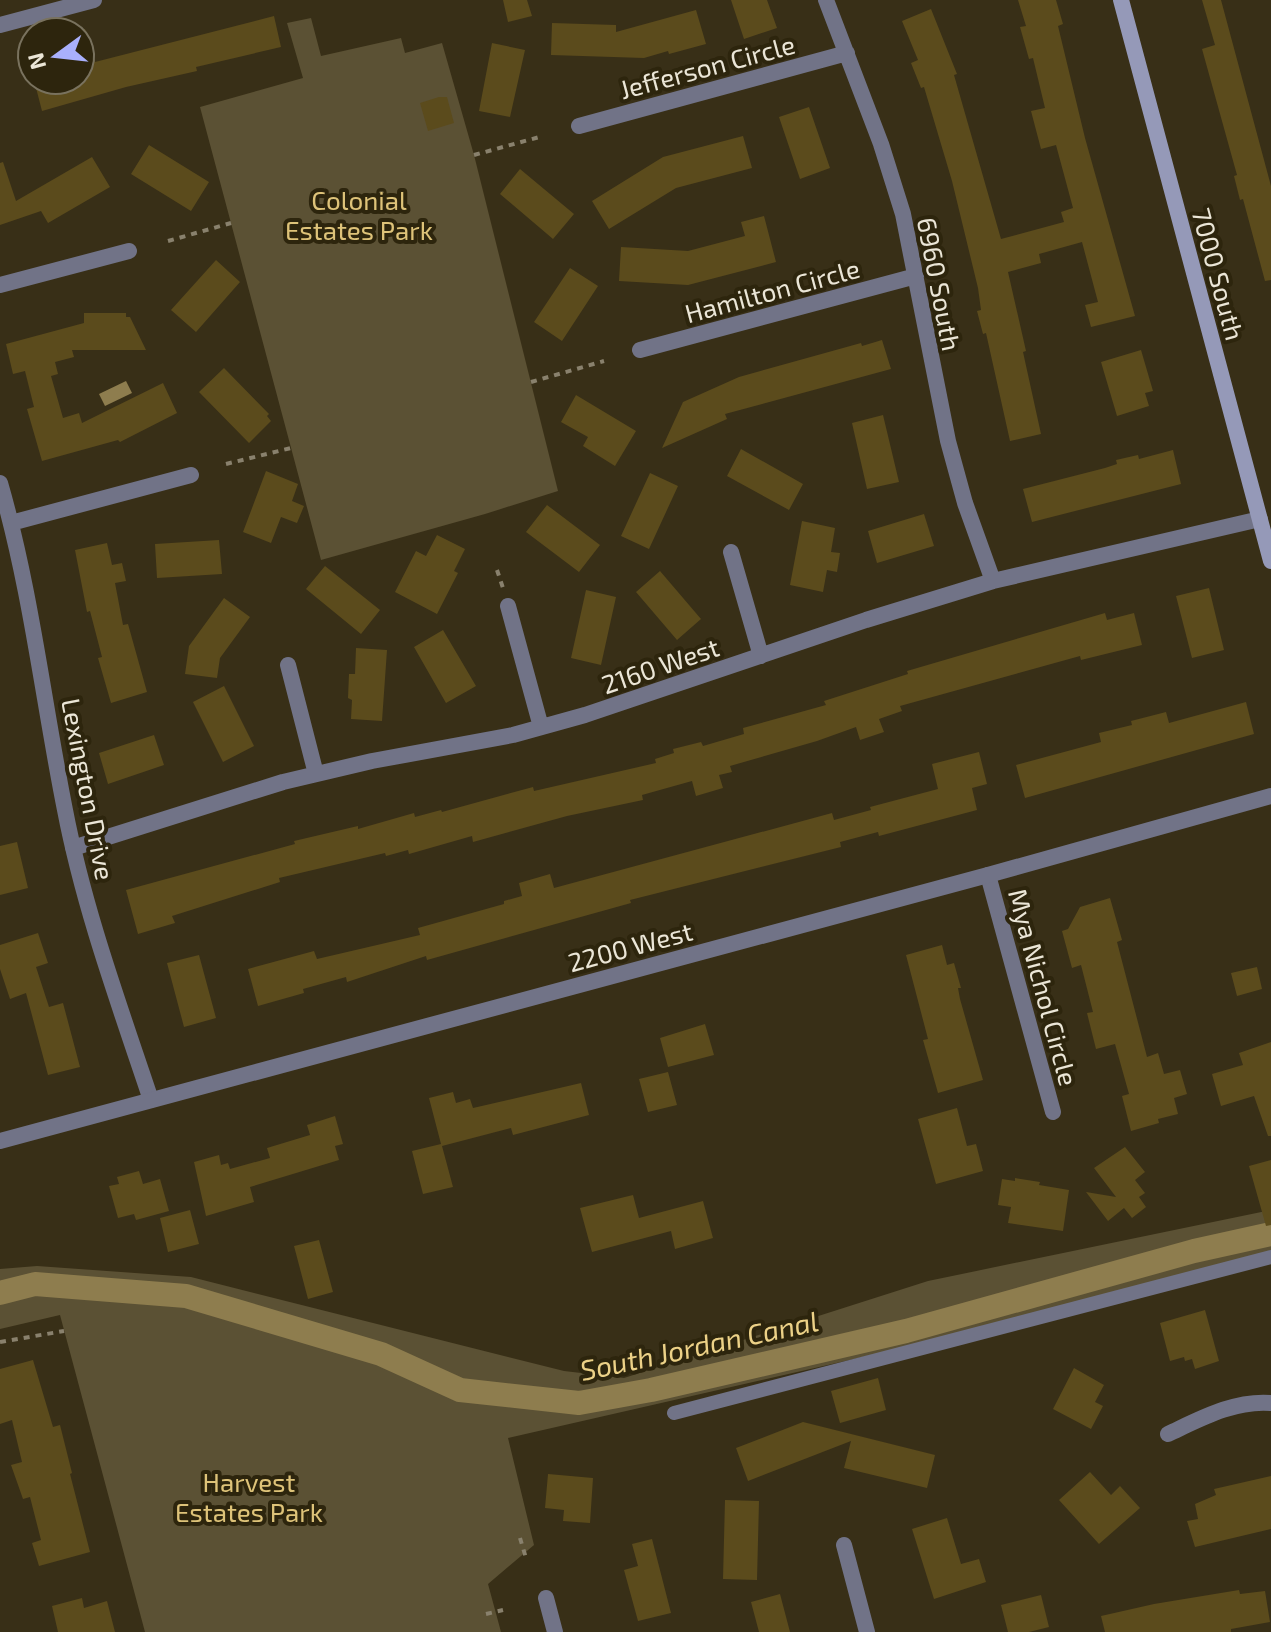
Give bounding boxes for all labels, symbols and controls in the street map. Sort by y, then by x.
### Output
north arrow [16,16,96,96]
street label: Jefferson Circle [616,28,798,104]
text: N [21,50,50,72]
park label: Colonial Estates Park [285,184,433,245]
street label: 7000 South [1187,205,1251,343]
street label: 6960 South [912,215,968,353]
street label: Hamilton Circle [681,252,863,328]
street label: 2160 West [597,630,723,700]
street label: Lexington Drive [56,696,122,882]
street label: Mya Nichol Circle [1003,885,1085,1089]
street label: 2200 West [565,915,696,977]
water label: South Jordan Canal [577,1303,821,1387]
park label: Harvest Estates Park [175,1466,323,1527]

